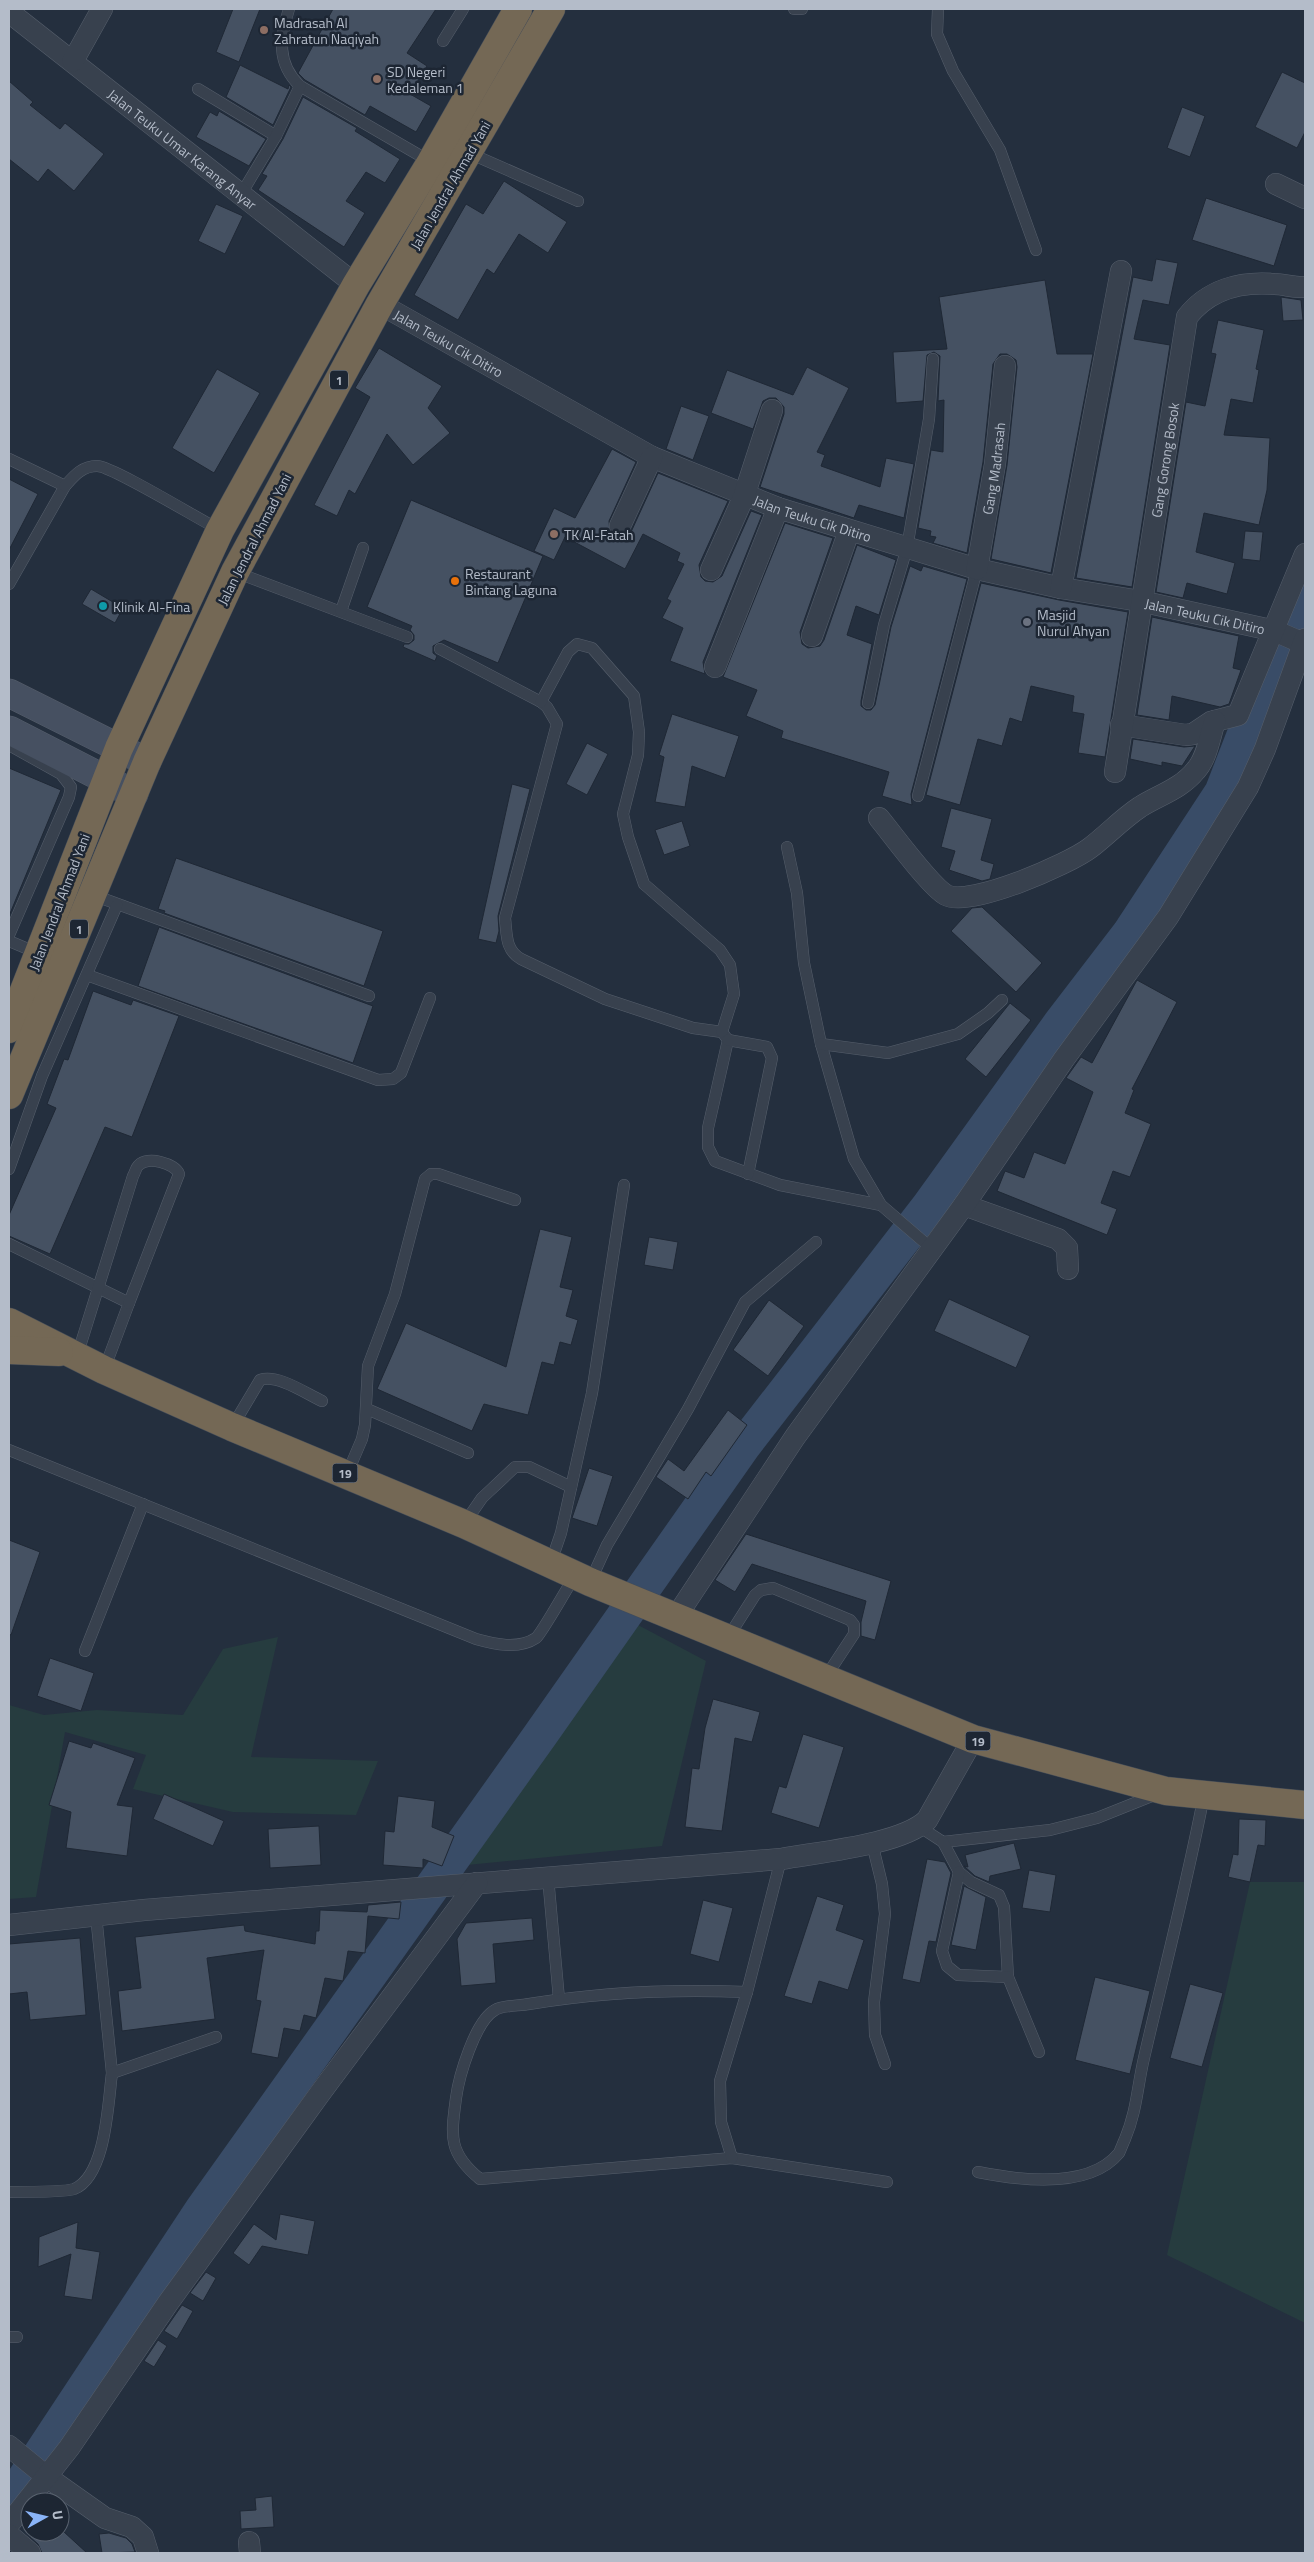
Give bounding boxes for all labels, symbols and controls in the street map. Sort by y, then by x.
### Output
place label: Madrasah Al Zahratun Naqiyah [274,12,379,49]
marker: Madrasah Al Zahratun Naqiyah [258,24,270,36]
place label: SD Negeri Kedaleman 1 [387,61,464,98]
marker: SD Negeri Kedaleman 1 [371,73,383,85]
street label: Jalan Teuku Umar Karang Anyar [104,83,262,214]
street label: Jalan Jendral Ahmad Yani [405,117,495,253]
street label: Jalan Teuku Cik Ditiro [390,304,507,382]
road number: 1 [330,370,348,390]
street label: Gang Gorong Bosok [1145,401,1184,519]
street label: Gang Madrasah [976,421,1010,516]
street label: Jalan Jendral Ahmad Yani [212,469,296,609]
street label: Jalan Teuku Cik Ditiro [751,489,874,547]
place label: TK Al-Fatah [564,524,633,545]
marker: TK Al-Fatah [548,528,560,540]
place label: Restaurant Bintang Laguna [465,563,557,600]
marker: Restaurant Bintang Laguna [449,575,461,587]
street label: Jalan Teuku Cik Ditiro [1143,592,1267,639]
place label: Klinik Al-Fina [113,596,190,617]
marker: Klinik Al-Fina [97,600,109,612]
place label: Masjid Nurul Ahyan [1037,604,1109,641]
marker: Masjid Nurul Ahyan [1021,616,1033,628]
street label: Jalan Jendral Ahmad Yani [23,830,95,974]
road number: 1 [70,920,88,939]
road number: 19 [332,1464,358,1482]
road number: 19 [966,1732,990,1750]
north arrow [20,2492,70,2542]
text: U [47,2509,69,2521]

